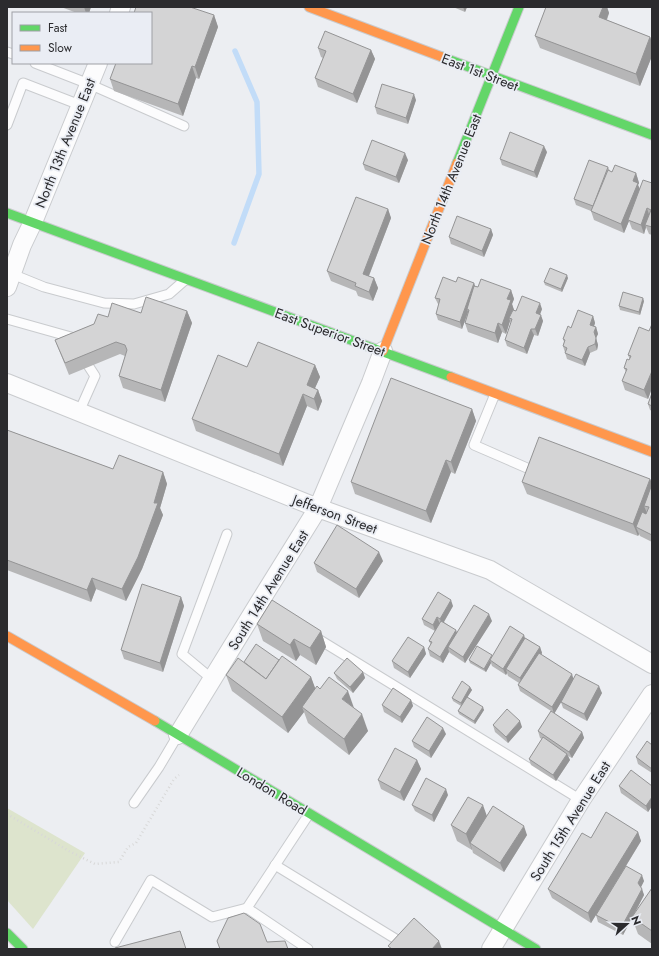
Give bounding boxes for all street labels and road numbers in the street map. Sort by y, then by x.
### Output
street label: East 1st Street [439,48,522,96]
street label: North 13th Avenue East [30,75,100,211]
street label: North 14th Avenue East [416,110,487,247]
street label: East Superior Street [272,303,389,362]
street label: Jefferson Street [288,489,381,539]
street label: South 14th Avenue East [223,526,313,654]
street label: South 15th Avenue East [525,757,615,885]
street label: London Road [233,762,311,820]

